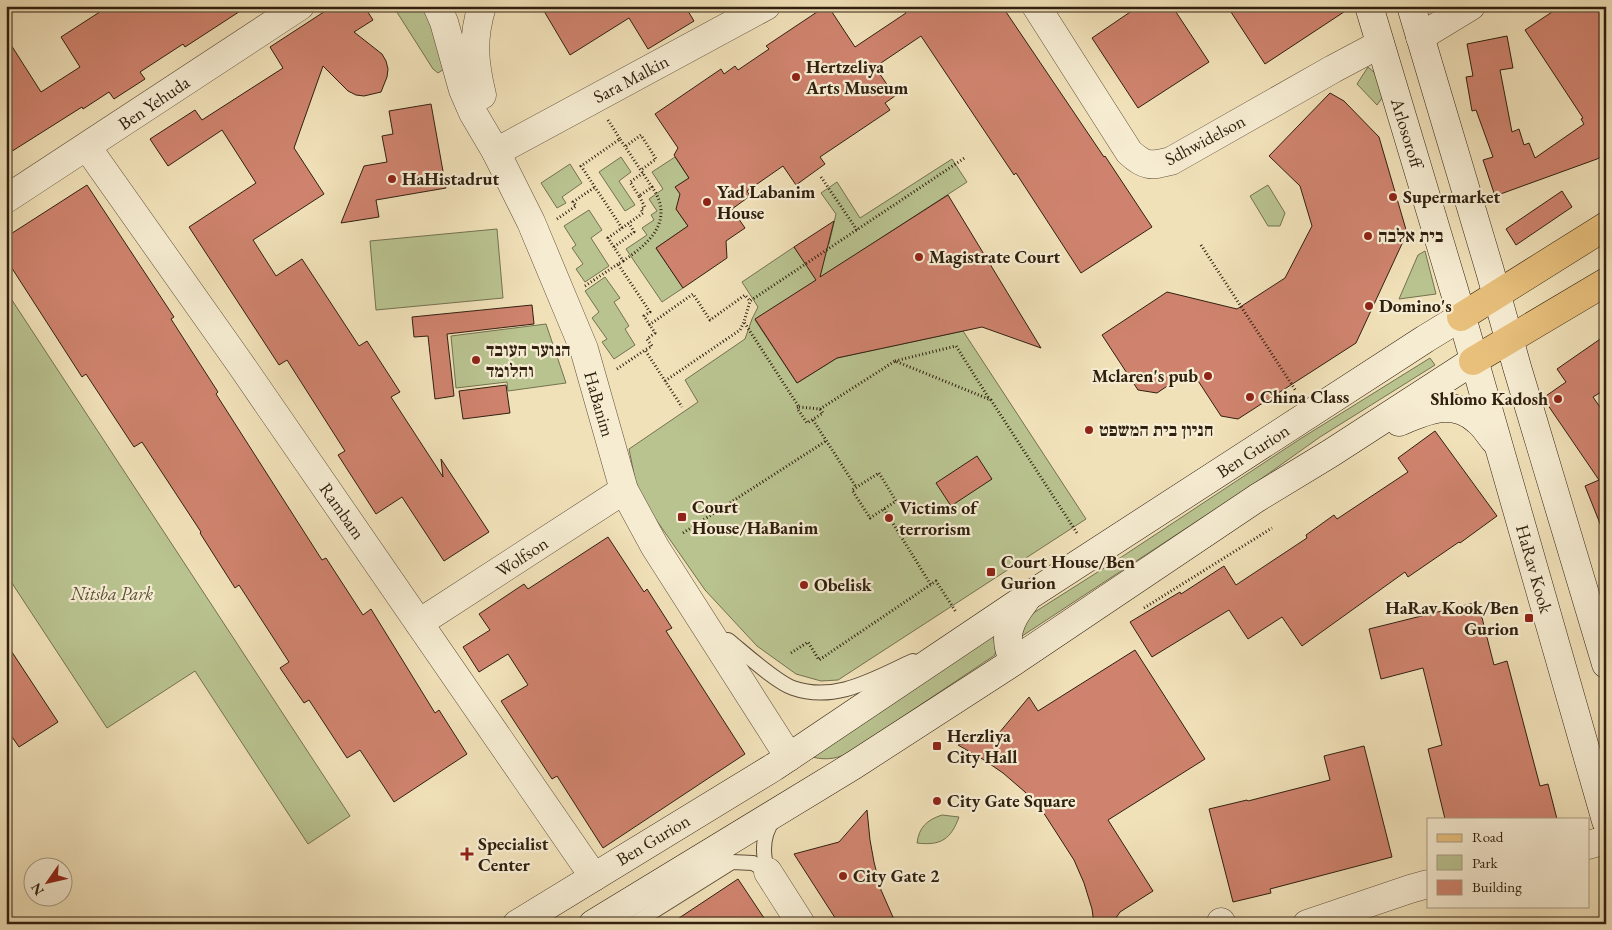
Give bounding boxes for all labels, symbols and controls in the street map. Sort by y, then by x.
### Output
street label: Sara Malkin [589,49,673,108]
place label: Hertzeliya Arts Museum [805,55,909,99]
street label: Ben Yehuda [114,70,195,135]
marker: Hertzeliya Arts Museum [790,71,802,83]
street label: Arlosoroff [1386,94,1430,173]
street label: Sdhwidelson [1161,109,1249,170]
place label: HaHistadrut [402,167,499,190]
marker: HaHistadrut [386,173,398,185]
place label: Yad Labanim House [717,180,816,224]
place label: Supermarket [1403,185,1501,208]
marker: Supermarket [1387,191,1399,203]
marker: Yad Labanim House [701,196,713,208]
place label: בית אלבה [1378,224,1444,247]
marker: בית אלבה [1362,230,1374,242]
place label: Magistrate Court [929,245,1061,268]
marker: Magistrate Court [913,251,925,263]
place label: Domino's [1379,294,1452,317]
marker: Domino's [1363,300,1375,312]
place label: הנוער העובד והלומד [486,338,571,382]
marker: הנוער העובד והלומד [470,354,482,366]
place label: Mclaren's pub [1092,364,1198,387]
street label: HaBanim [579,368,620,439]
marker: Mclaren's pub [1202,370,1214,382]
place label: China Class [1260,385,1349,408]
place label: Shlomo Kadosh [1430,387,1548,410]
marker: China Class [1244,391,1256,403]
marker: Shlomo Kadosh [1552,393,1564,405]
place label: חניון בית המשפט [1099,418,1213,441]
street label: Ben Gurion [1212,418,1294,483]
marker: חניון בית המשפט [1083,424,1095,436]
street label: Rambam [315,478,370,544]
place label: Court House/HaBanim [692,495,819,539]
place label: Victims of terrorism [899,496,979,540]
marker: Court House/HaBanim [676,511,688,523]
marker: Victims of terrorism [883,512,895,524]
street label: HaRav Kook [1511,522,1558,616]
street label: Wolfson [491,531,553,582]
place label: Court House/Ben Gurion [1001,550,1135,594]
marker: Court House/Ben Gurion [985,566,997,578]
place label: Obelisk [814,573,873,596]
marker: Obelisk [798,579,810,591]
park label: Nitsba Park [70,582,153,605]
place label: HaRav Kook/Ben Gurion [1385,596,1519,640]
marker: HaRav Kook/Ben Gurion [1523,612,1535,624]
place label: Herzliya City Hall [947,724,1017,768]
marker: Herzliya City Hall [931,740,943,752]
place label: City Gate Square [947,789,1076,812]
marker: City Gate Square [931,795,943,807]
street label: Ben Gurion [612,808,694,871]
legend [1427,818,1590,908]
text: Road [1472,827,1504,846]
place label: Specialist Center [478,832,549,876]
marker: Specialist Center [460,847,474,861]
text: Park [1472,853,1499,872]
north arrow [22,858,72,908]
place label: City Gate 2 [853,864,940,887]
marker: City Gate 2 [837,870,849,882]
text: Building [1472,877,1522,896]
text: N [26,879,48,899]

